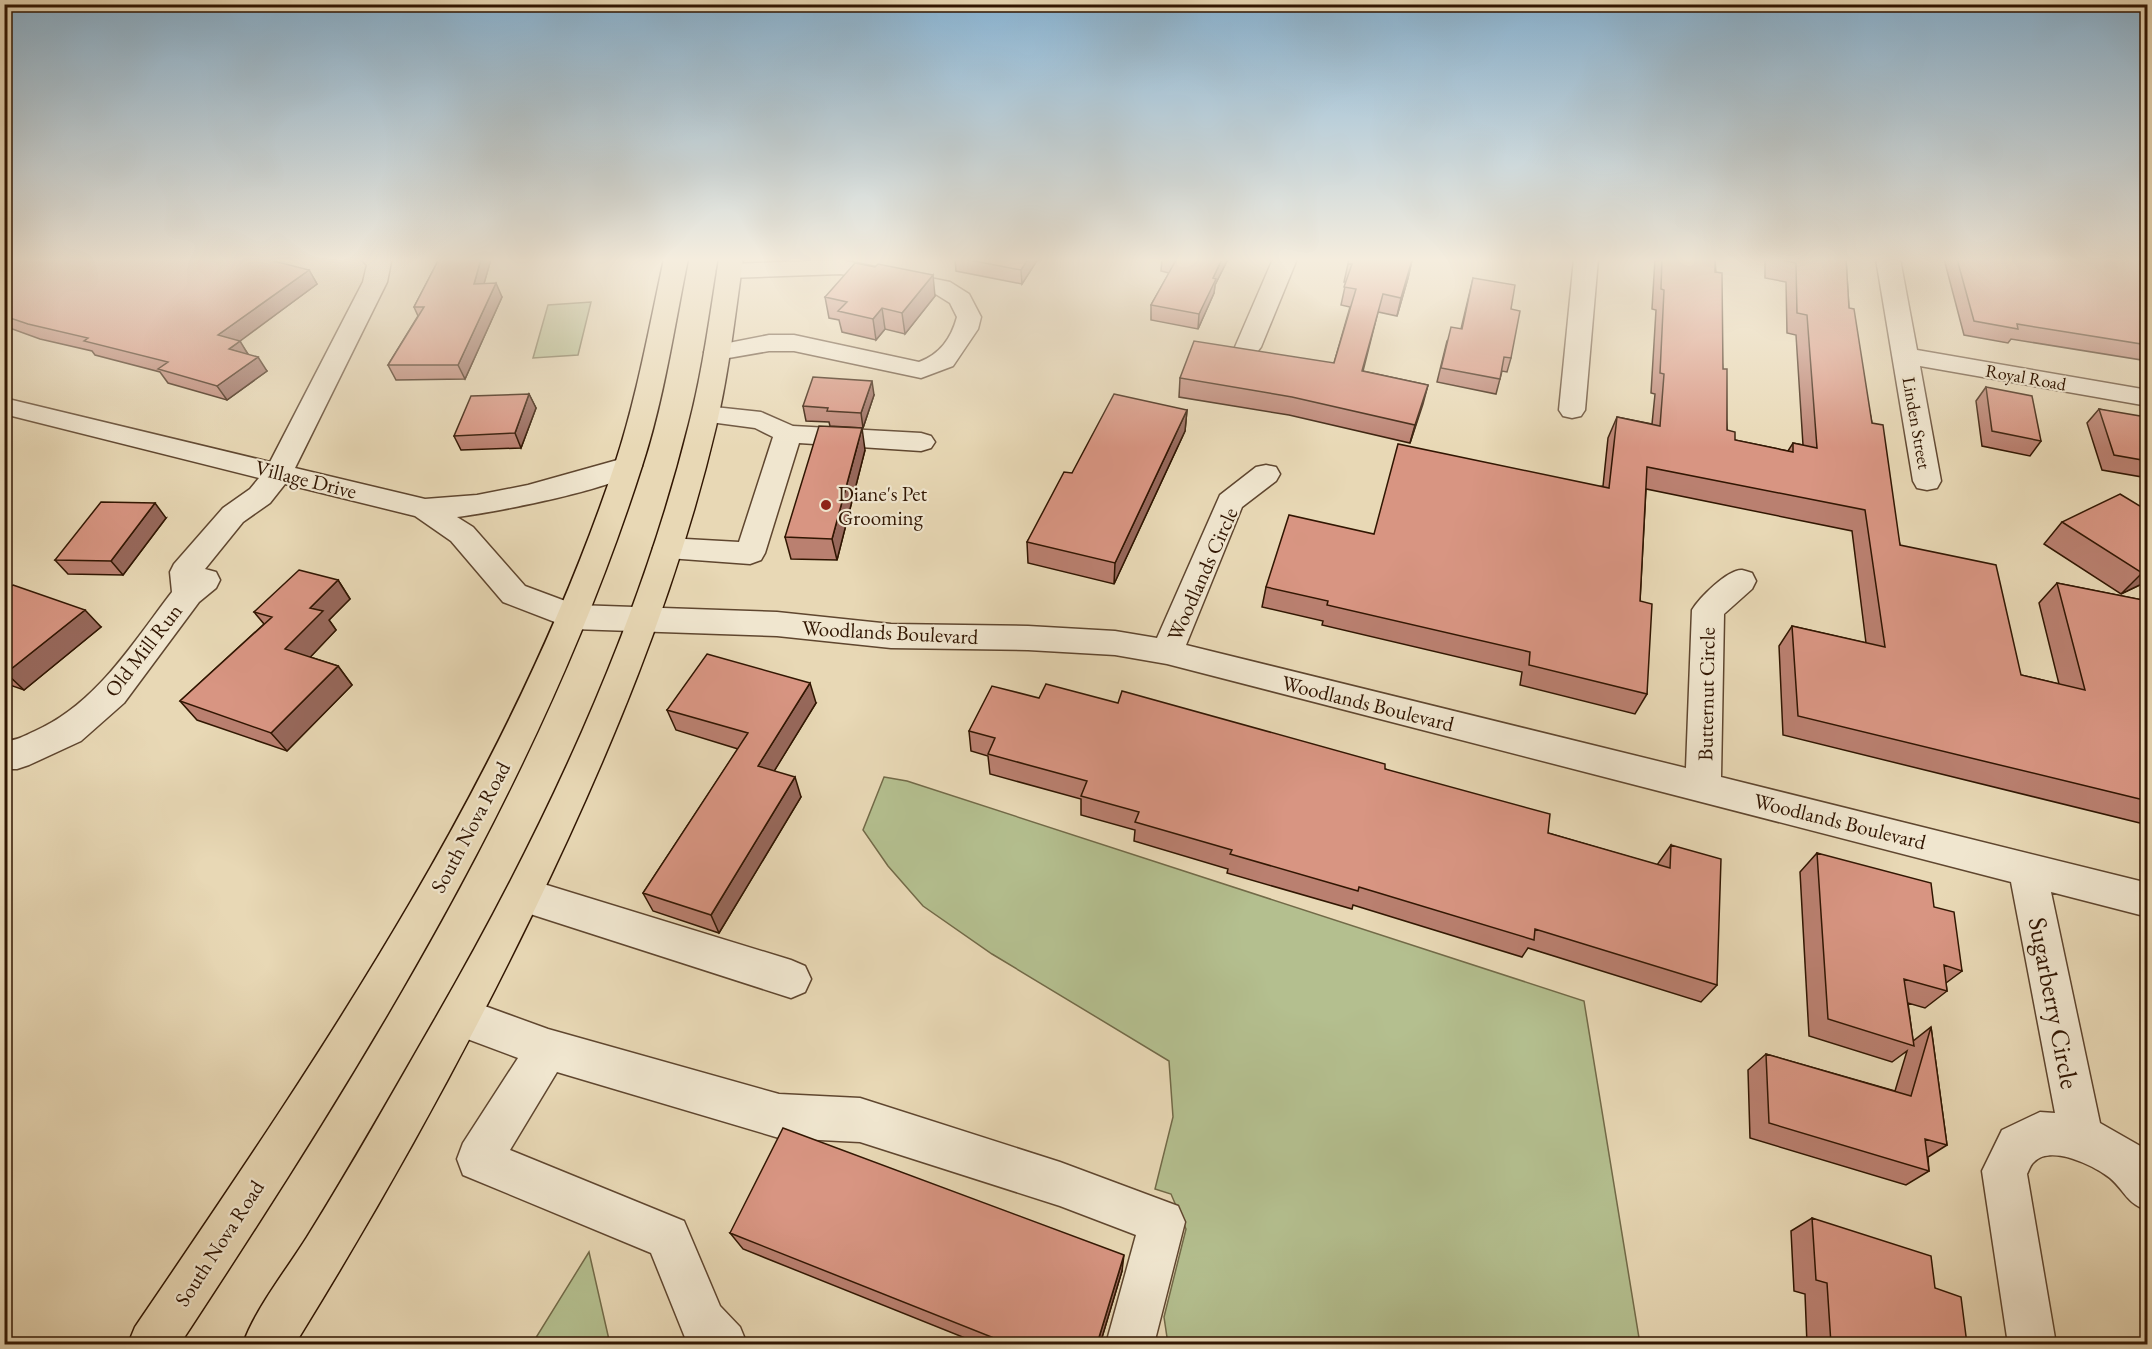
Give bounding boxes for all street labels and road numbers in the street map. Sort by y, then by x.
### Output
street label: Royal Road [1984,359,2069,396]
street label: Linden Street [1898,375,1936,471]
street label: Village Drive [252,453,360,505]
street label: Woodlands Circle [1160,503,1244,645]
street label: Old Mill Run [98,598,188,702]
street label: Woodlands Boulevard [801,614,979,650]
street label: Butternut Circle [1691,627,1721,761]
street label: Woodlands Boulevard [1279,669,1457,738]
street label: South Nova Road [424,756,516,897]
street label: Woodlands Boulevard [1751,787,1929,856]
street label: Sugarberry Circle [2021,914,2087,1092]
street label: South Nova Road [168,1175,270,1311]

